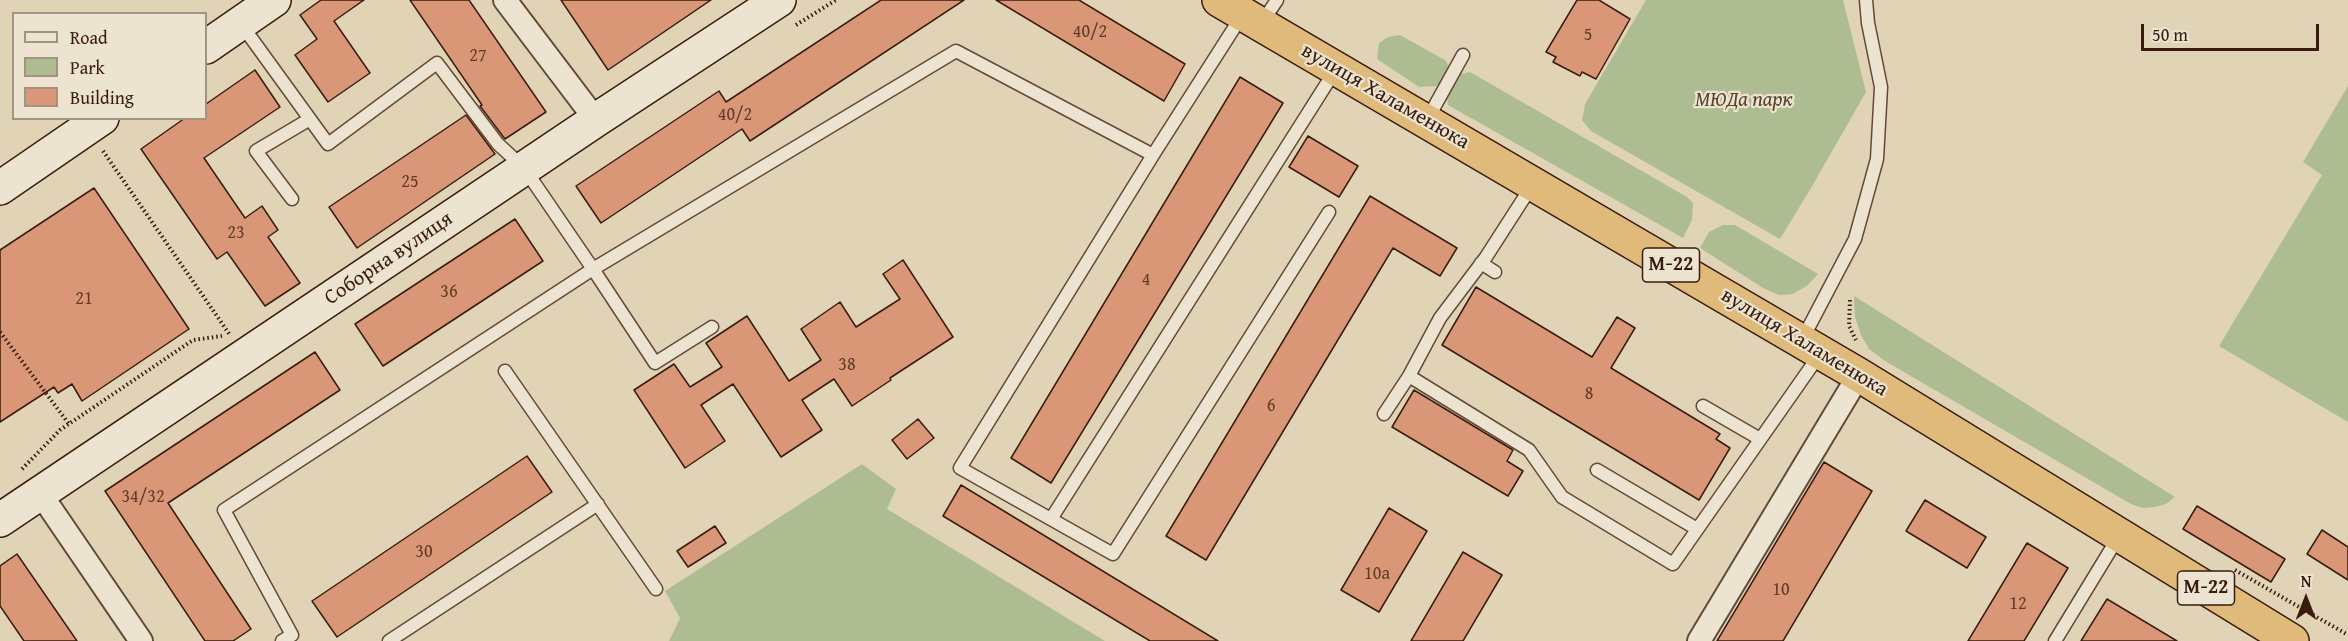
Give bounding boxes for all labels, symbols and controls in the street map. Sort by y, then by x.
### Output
legend [12,12,207,120]
scale bar [2144,12,2322,50]
house number: 40/2 [1073,21,1107,43]
text: 50 m [2152,21,2188,48]
text: Road [70,24,108,51]
house number: 5 [1584,24,1592,46]
street label: вулиця Халаменюка [1296,39,1474,155]
house number: 27 [469,45,487,67]
text: Park [70,54,105,81]
text: Building [70,84,134,111]
park label: МЮДа парк [1695,88,1793,114]
house number: 40/2 [718,104,752,126]
house number: 25 [401,171,419,193]
street label: Соборна вулиця [320,207,458,311]
house number: 23 [227,222,245,244]
road number: М-22 [1642,248,1700,282]
house number: 4 [1142,269,1150,291]
house number: 36 [440,281,458,303]
street label: вулиця Халаменюка [1716,283,1892,403]
house number: 21 [75,288,93,310]
house number: 38 [838,354,856,376]
house number: 8 [1585,383,1593,405]
house number: 6 [1267,395,1275,417]
house number: 34/32 [121,486,165,508]
house number: 30 [415,541,433,563]
house number: 10а [1364,563,1390,585]
north arrow [2276,569,2336,629]
text: N [2301,569,2311,593]
road number: М-22 [2178,571,2234,605]
house number: 10 [1772,579,1790,601]
house number: 12 [2009,593,2027,615]

